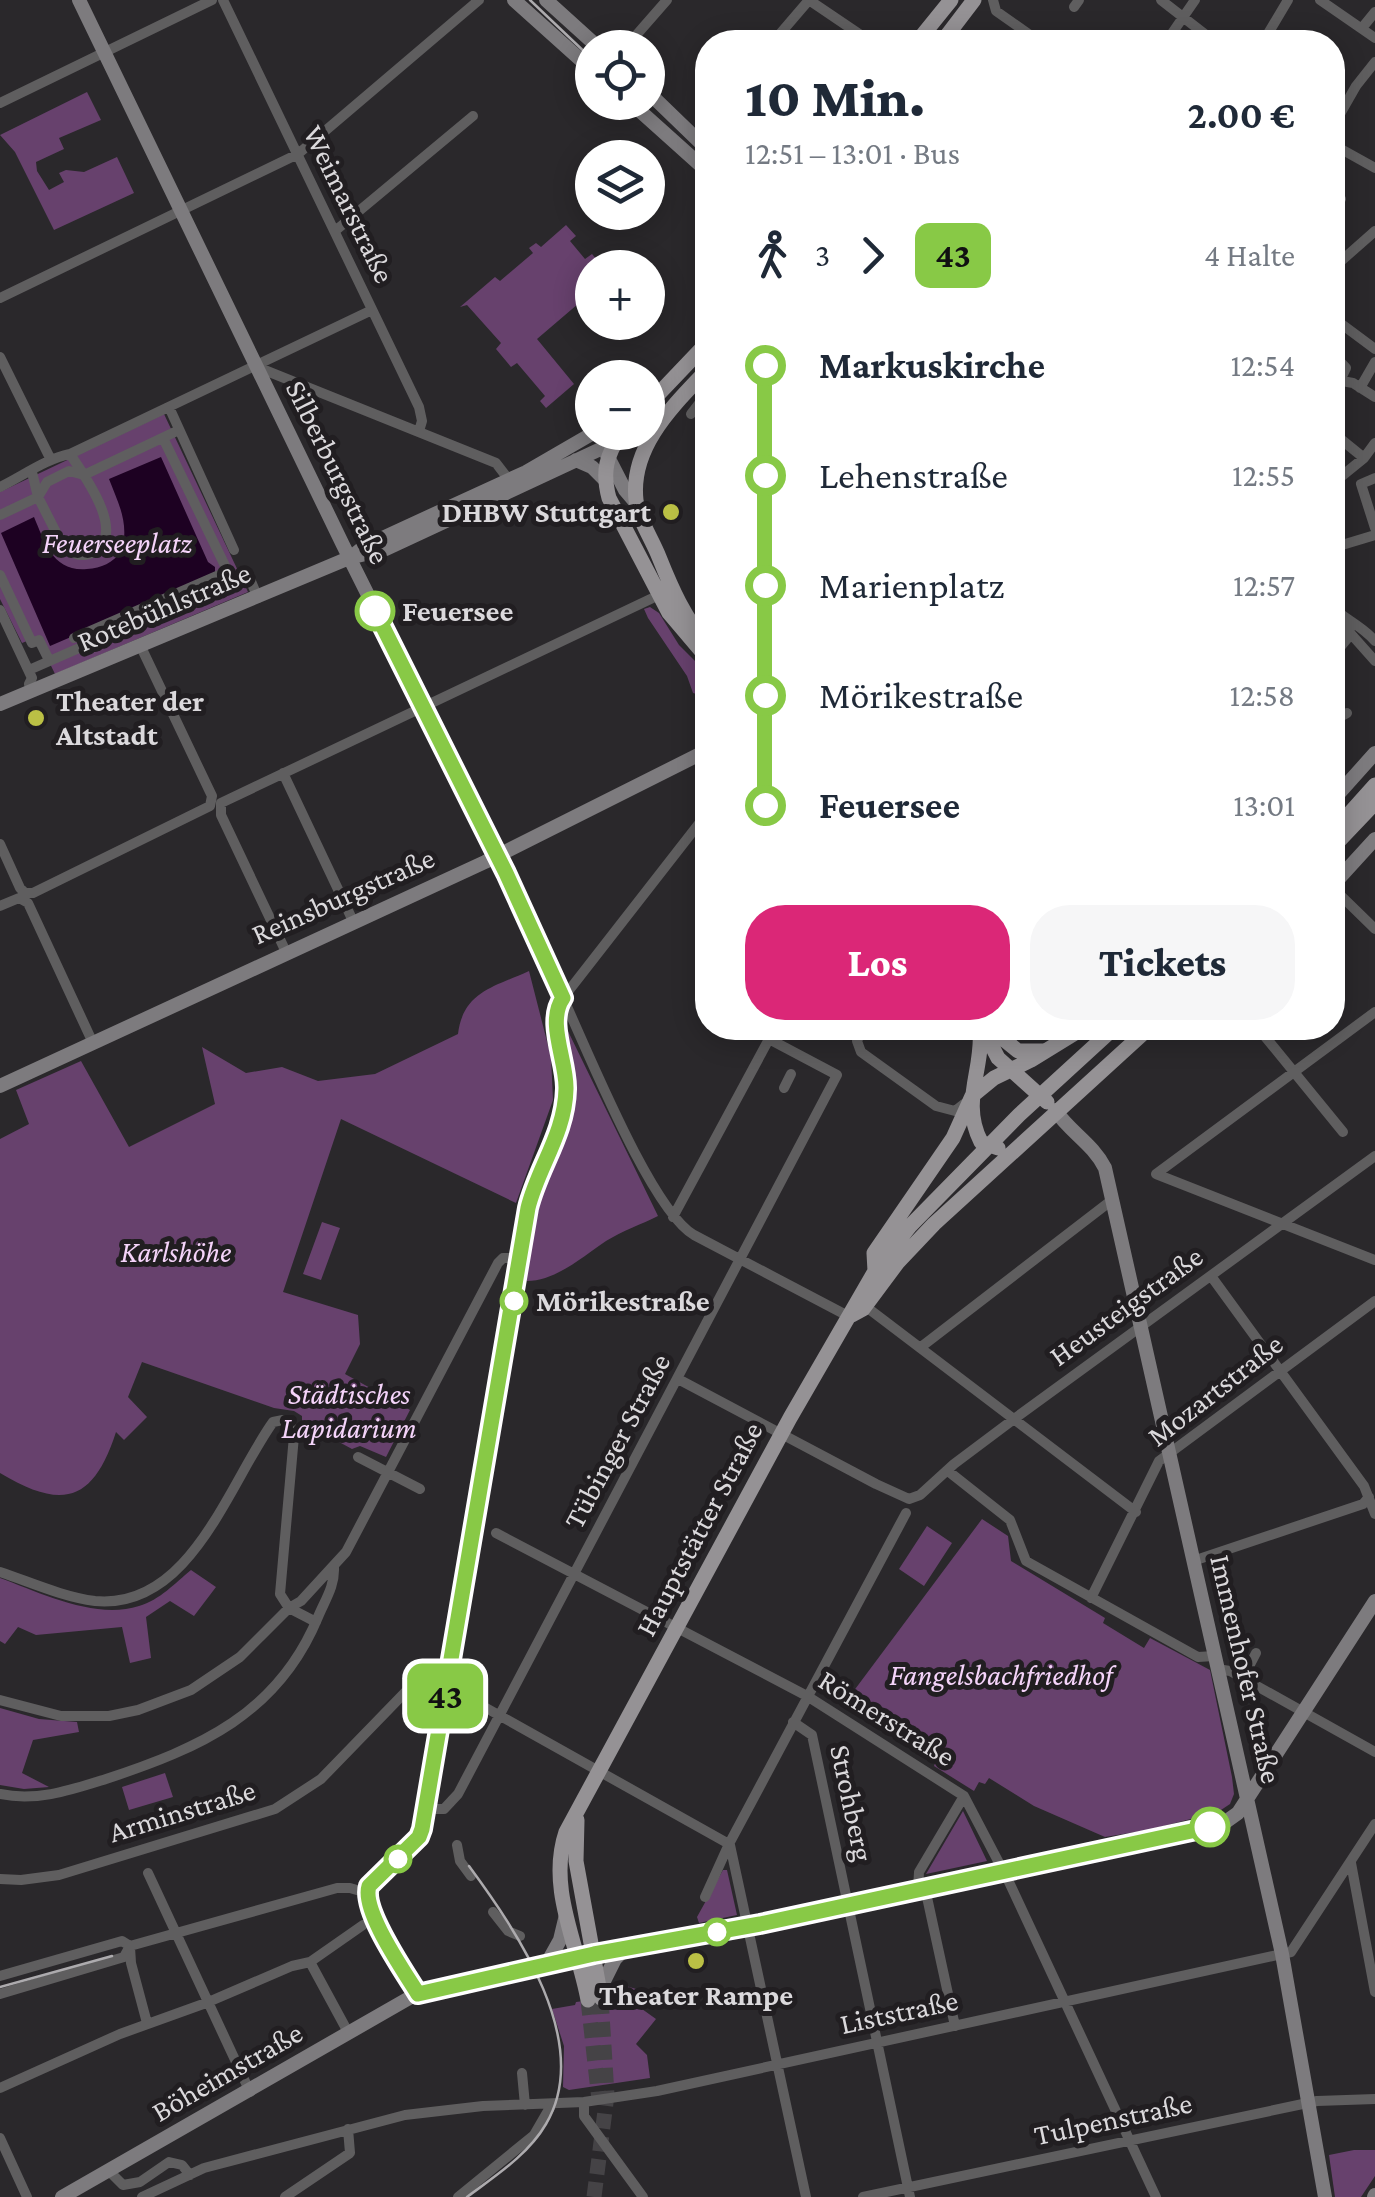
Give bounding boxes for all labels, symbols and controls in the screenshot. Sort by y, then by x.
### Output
map controls [575,30,665,450]
button: locate [575,30,665,120]
text: 10 Min. [745,67,925,128]
text: 2.00 € [1188,94,1295,136]
street label: Weimarstraße [297,120,402,288]
text: 12:51 – 13:01 · Bus [745,135,960,171]
button: layers [575,140,665,230]
icon: walk [745,228,800,283]
icon: forward [845,228,900,283]
text: 43 [935,236,971,275]
text: 3 [815,237,830,273]
text: 4 Halte [1204,237,1295,273]
button: + [575,250,665,340]
text: Markuskirche [819,344,1045,386]
text: 12:54 [1230,347,1295,383]
button: − [575,360,665,450]
street label: Silberburgstraße [279,375,397,569]
text: Lehenstraße [819,454,1008,496]
text: 12:55 [1232,457,1295,493]
place label: DHBW Stuttgart [441,495,651,528]
marker: DHBW Stuttgart [660,501,682,523]
park label: Feuerseeplatz [42,526,193,560]
street label: Rotebühlstraße [72,555,255,658]
text: Marienplatz [819,564,1005,606]
text: 12:57 [1233,567,1295,603]
marker: Feuersee [356,592,394,630]
place label: Feuersee [402,594,514,627]
text: Mörikestraße [819,674,1023,716]
text: 12:58 [1230,677,1295,713]
place label: Theater der Altstadt [55,684,204,751]
marker: Theater der Altstadt [25,707,47,729]
text: Feuersee [819,784,960,826]
text: 13:01 [1233,787,1295,823]
street label: Reinsburgstraße [246,841,440,951]
button: Los [745,905,1010,1020]
button: Tickets [1030,905,1295,1020]
park label: Karlshöhe [121,1235,231,1268]
street label: Heusteigstraße [1043,1239,1209,1373]
place label: Mörikestraße [536,1284,710,1317]
marker: Mörikestraße [501,1288,527,1314]
street label: Mozartstraße [1141,1327,1289,1453]
street label: Tübinger Straße [557,1348,677,1534]
park label: Städtisches Lapidarium [281,1377,417,1445]
street label: Hauptstätter Straße [628,1416,770,1642]
street label: Immenhofer Straße [1204,1551,1289,1786]
park label: Fangelsbachfriedhof [889,1658,1117,1692]
street label: Römerstraße [813,1663,962,1772]
line badge: 43 [400,1664,490,1728]
text: 43 [427,1677,463,1716]
street label: Strohberg [823,1742,881,1864]
street label: Arminstraße [105,1773,259,1848]
unlabelled marker [1191,1808,1229,1846]
unlabelled marker [385,1846,411,1872]
unlabelled marker [704,1919,730,1945]
marker: Theater Rampe [685,1950,707,1972]
place label: Theater Rampe [599,1978,793,2011]
street label: Liststraße [837,1983,961,2040]
street label: Böheimstraße [146,2015,308,2128]
street label: Tulpenstraße [1031,2086,1195,2152]

